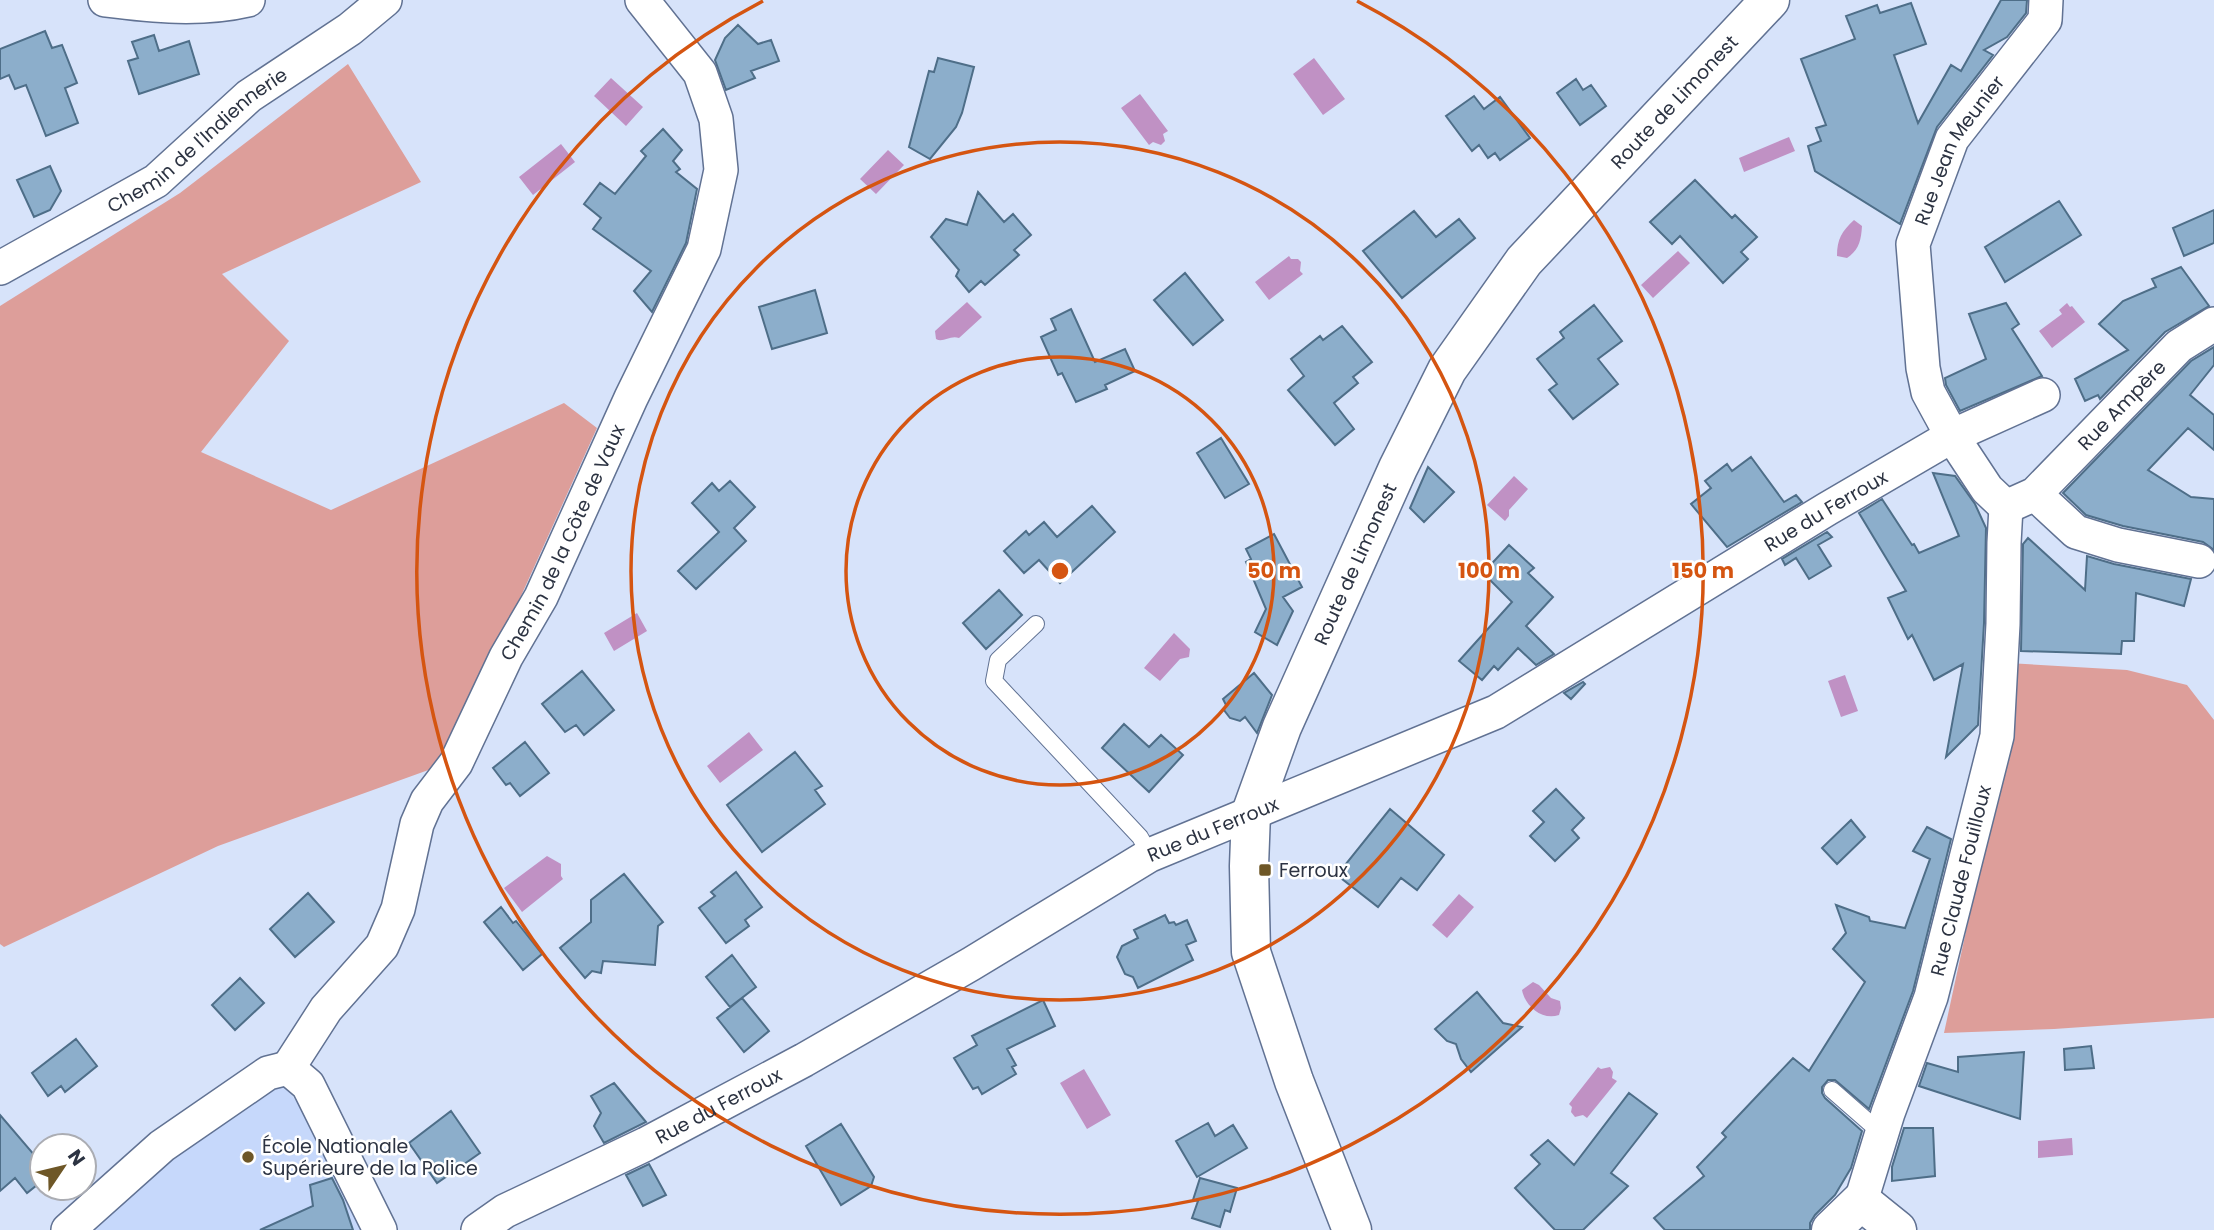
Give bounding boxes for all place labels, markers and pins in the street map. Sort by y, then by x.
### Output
centre of rings [1048,559,1072,583]
place label: Ferroux [1279,857,1348,884]
marker: Ferroux [1257,862,1273,878]
place label: École Nationale Supérieure de la Police [262,1133,478,1182]
marker: École Nationale Supérieure de la Police [240,1149,256,1165]

